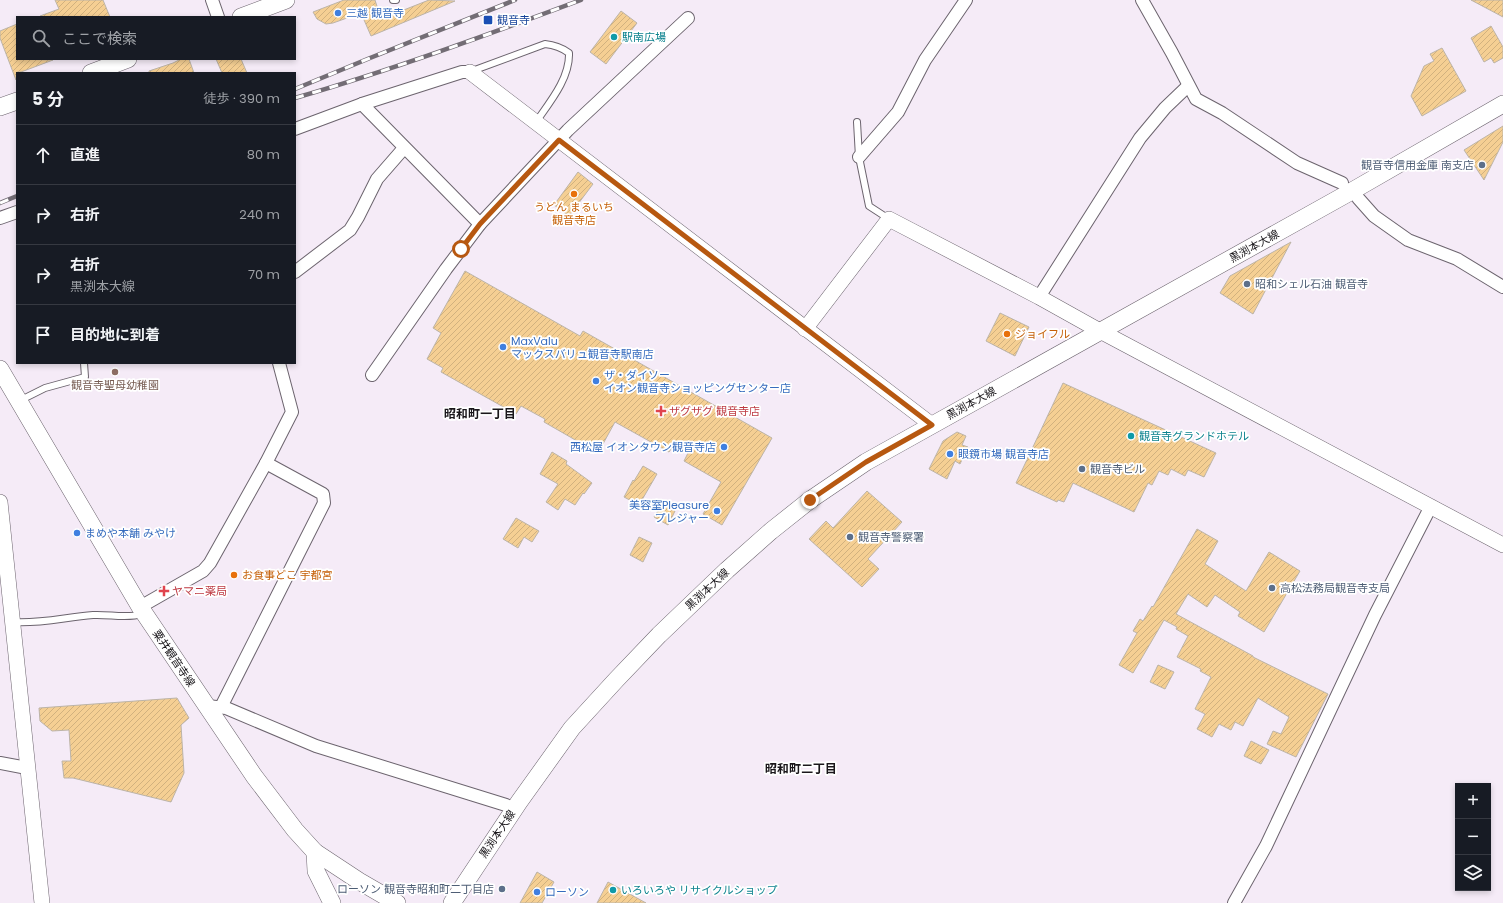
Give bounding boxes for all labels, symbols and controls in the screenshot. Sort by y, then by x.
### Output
place label: 三越 観音寺 [346,5,404,21]
marker: 三越 観音寺 [333,8,343,18]
place label: 観音寺 [497,12,530,28]
marker: 観音寺 [482,14,494,26]
search box [16,16,296,60]
icon: search [30,27,52,49]
text: ここで検索 [62,28,137,49]
place label: 駅南広場 [622,29,666,45]
marker: 駅南広場 [609,32,619,42]
text: 5 分 [32,87,64,111]
text: 徒歩 · 390 m [203,89,280,108]
icon: ahead [32,144,54,166]
text: 直進 [70,144,100,165]
text: 80 m [247,145,280,164]
place label: 観音寺信用金庫 南支店 [1361,157,1474,173]
marker: 観音寺信用金庫 南支店 [1477,160,1487,170]
marker: うどん まるいち 観音寺店 [569,189,579,199]
place label: うどん まるいち 観音寺店 [534,199,614,228]
icon: right [32,204,54,226]
text: 右折 [70,204,100,225]
text: 240 m [239,205,280,224]
street label: 黒渕本大線 [1226,226,1282,266]
route start [452,240,470,258]
text: 右折 [70,254,100,275]
icon: right [32,264,54,286]
text: 70 m [248,265,280,284]
place label: 昭和シェル石油 観音寺 [1255,276,1368,292]
text: 黒渕本大線 [70,277,135,296]
marker: 昭和シェル石油 観音寺 [1242,279,1252,289]
icon: arrive [32,324,54,346]
text: 目的地に到着 [70,324,160,345]
place label: ジョイフル [1015,326,1070,342]
marker: ジョイフル [1002,329,1012,339]
place label: MaxValu マックスバリュ観音寺駅南店 [511,333,654,362]
marker: MaxValu マックスバリュ観音寺駅南店 [498,342,508,352]
marker: 観音寺聖母幼稚園 [110,367,120,377]
place label: ザ・ダイソー イオン観音寺ショッピングセンター店 [604,367,791,396]
marker: ザ・ダイソー イオン観音寺ショッピングセンター店 [591,376,601,386]
place label: 観音寺聖母幼稚園 [71,377,159,393]
street label: 黒渕本大線 [943,383,999,423]
place label: ザグザグ 観音寺店 [669,403,760,419]
district label: 昭和町一丁目 [444,405,516,422]
marker: ザグザグ 観音寺店 [656,406,666,416]
place label: 観音寺グランドホテル [1139,428,1249,444]
marker: 観音寺グランドホテル [1126,431,1136,441]
place label: 西松屋 イオンタウン観音寺店 [570,439,716,455]
marker: 西松屋 イオンタウン観音寺店 [719,442,729,452]
place label: 眼鏡市場 観音寺店 [958,446,1049,462]
marker: 眼鏡市場 観音寺店 [945,449,955,459]
place label: 観音寺ビル [1090,461,1145,477]
marker: 観音寺ビル [1077,464,1087,474]
route end [801,491,819,509]
place label: 美容室Pleasure プレジャー [629,497,709,526]
marker: 美容室Pleasure プレジャー [712,506,722,516]
place label: まめや本舗 みやけ [85,525,176,541]
marker: まめや本舗 みやけ [72,528,82,538]
place label: 観音寺警察署 [858,529,924,545]
marker: 観音寺警察署 [845,532,855,542]
street label: 黒渕本大線 [681,564,733,614]
place label: お食事どこ 宇都宮 [242,567,333,583]
marker: お食事どこ 宇都宮 [229,570,239,580]
place label: 高松法務局観音寺支局 [1280,580,1390,596]
place label: ヤマニ薬局 [172,583,227,599]
marker: 高松法務局観音寺支局 [1267,583,1277,593]
marker: ヤマニ薬局 [159,586,169,596]
street label: 粟井観音寺線 [149,626,199,690]
district label: 昭和町二丁目 [765,760,837,777]
map controls [1455,783,1491,891]
button: + [1455,783,1491,819]
street label: 黒渕本大線 [475,807,519,861]
button: − [1455,819,1491,855]
button: layers [1455,855,1491,891]
place label: ローソン 観音寺昭和町二丁目店 [337,881,494,897]
place label: いろいろや リサイクルショップ [621,882,777,898]
marker: ローソン 観音寺昭和町二丁目店 [497,884,507,894]
place label: ローソン [545,884,589,900]
marker: いろいろや リサイクルショップ [608,885,618,895]
marker: ローソン [532,887,542,897]

